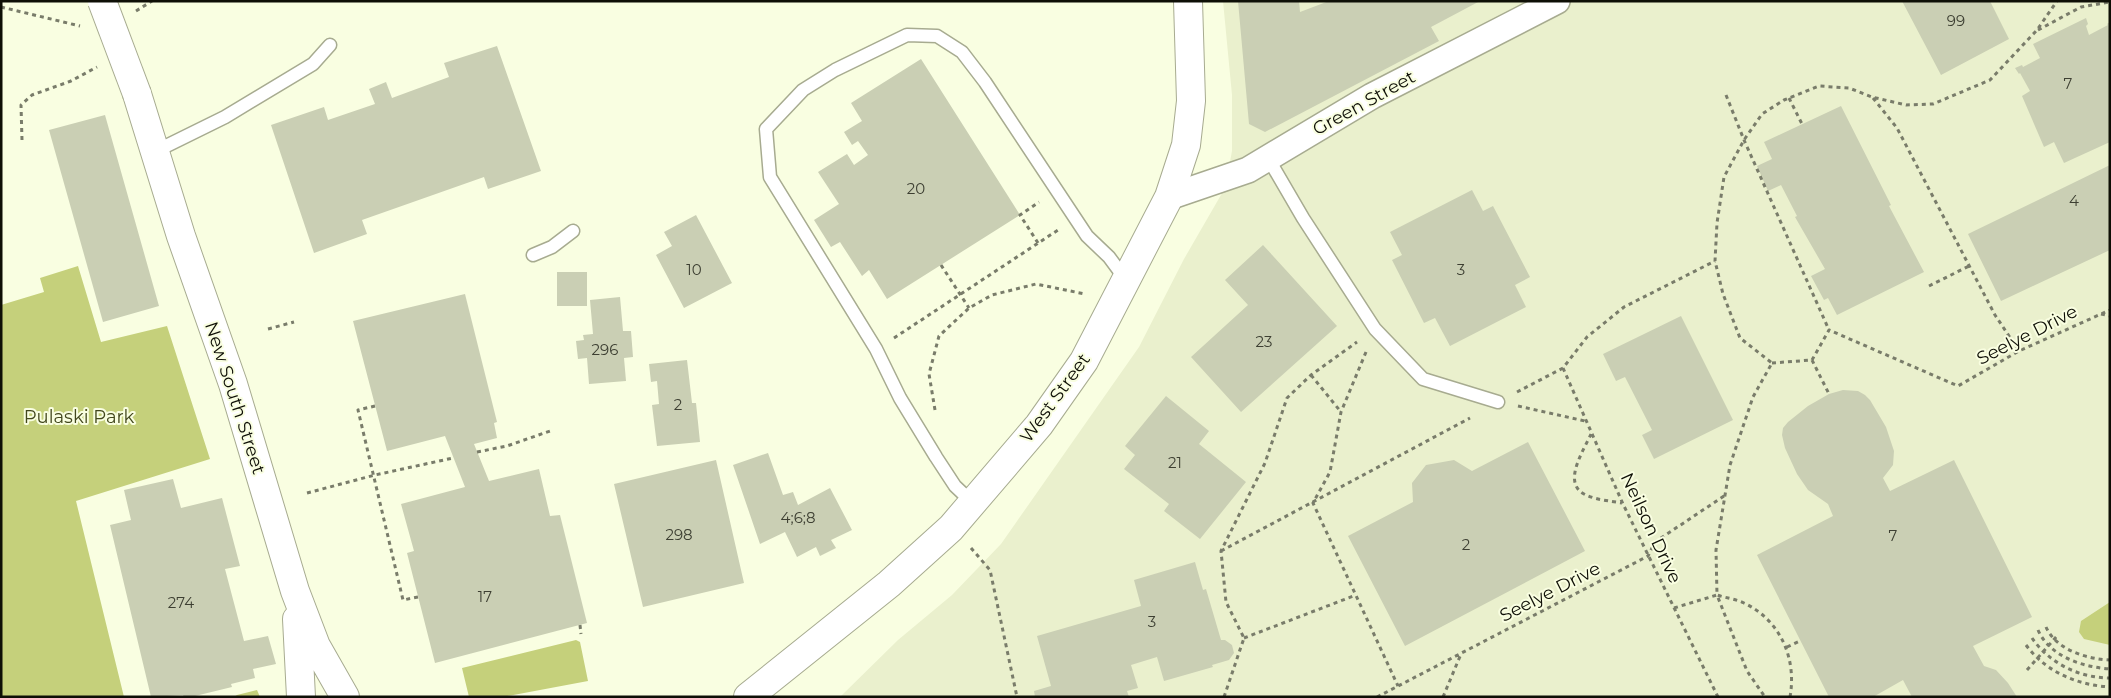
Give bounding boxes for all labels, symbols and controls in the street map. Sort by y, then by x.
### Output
house number: 99 [1947,11,1965,30]
street label: Green Street [1309,66,1419,140]
house number: 7 [2064,74,2073,93]
house number: 20 [907,179,925,198]
house number: 4 [2069,191,2079,210]
house number: 10 [686,260,702,279]
house number: 3 [1457,260,1465,279]
street label: Seelye Drive [1973,300,2081,370]
street label: New South Street [200,319,270,477]
house number: 23 [1256,332,1272,351]
house number: 296 [592,340,618,359]
street label: West Street [1015,349,1095,447]
house number: 2 [674,395,682,414]
park label: Pulaski Park [24,406,135,428]
house number: 21 [1168,453,1182,472]
street label: Neilson Drive [1616,469,1686,587]
house number: 4;6;8 [780,508,816,527]
house number: 298 [665,525,693,544]
house number: 7 [1889,526,1898,545]
house number: 2 [1462,535,1470,554]
street label: Seelye Drive [1496,557,1604,627]
house number: 17 [478,587,492,606]
house number: 274 [168,593,194,612]
house number: 3 [1148,612,1156,631]

